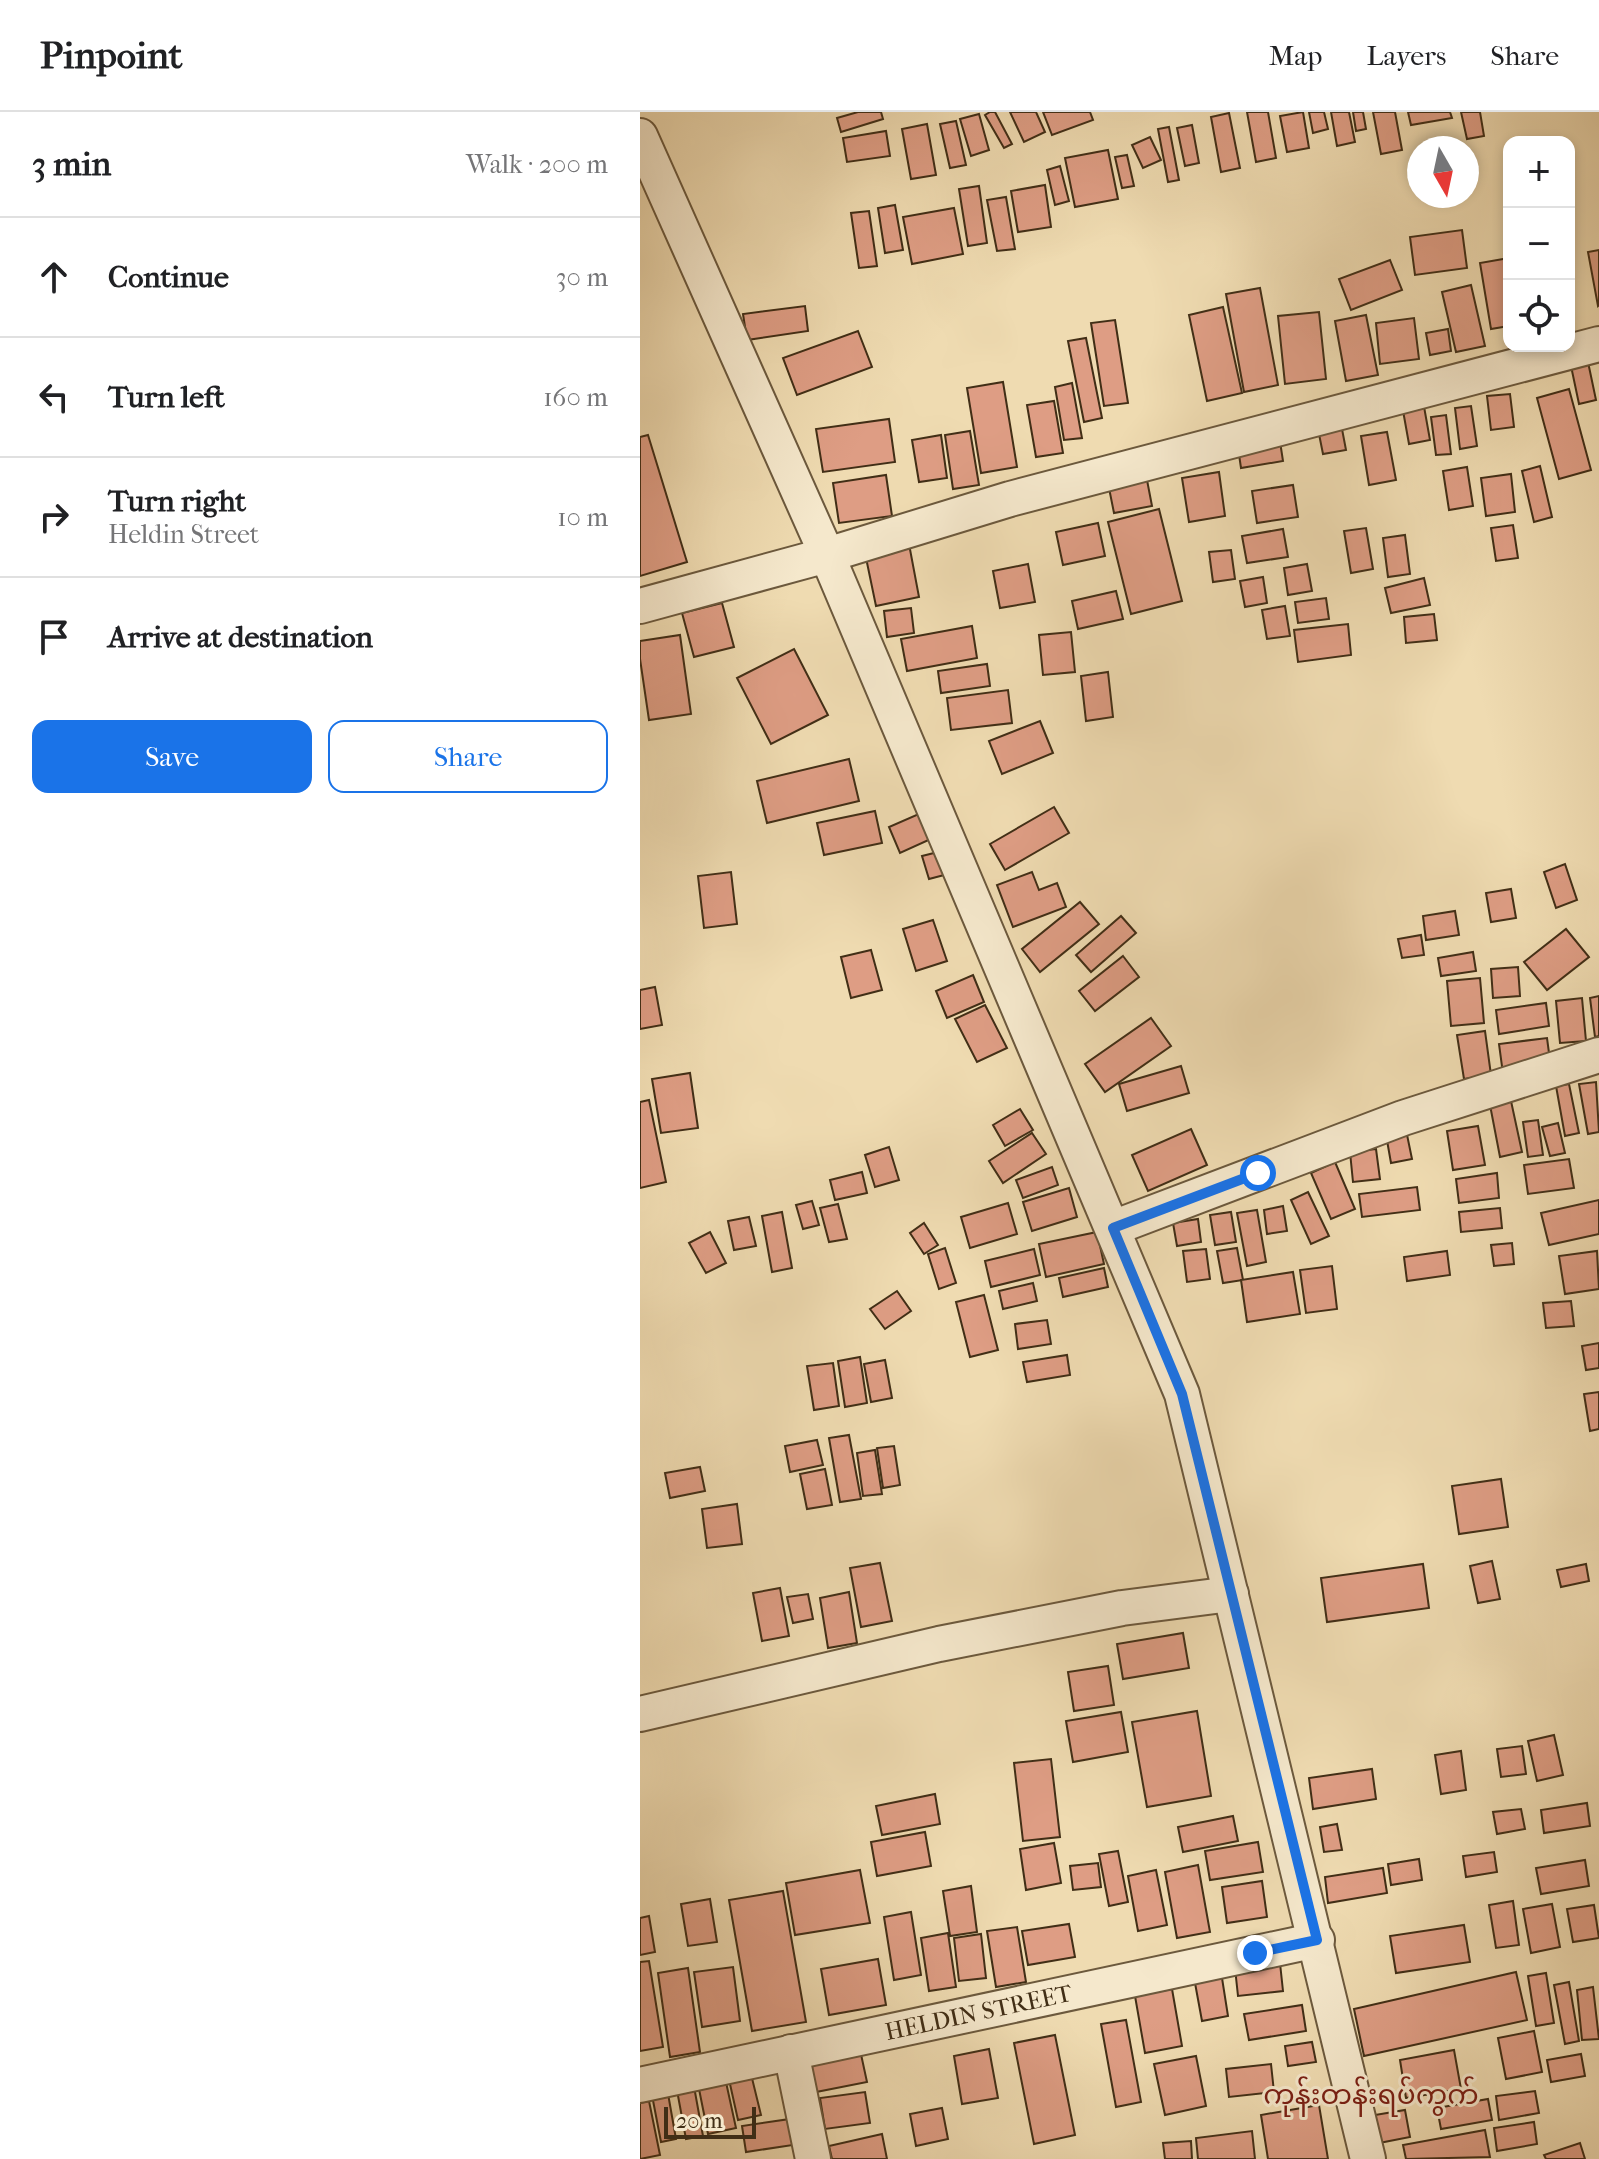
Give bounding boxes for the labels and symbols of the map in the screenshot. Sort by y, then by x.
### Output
north arrow [1407,136,1479,208]
route start [1240,1155,1276,1191]
route end [1237,1935,1273,1971]
street label: HELDIN STREET [882,1979,1075,2046]
district label: ကုန်းတန်းရပ်ကွက် [1263,2076,1479,2117]
scale bar [664,2103,756,2139]

